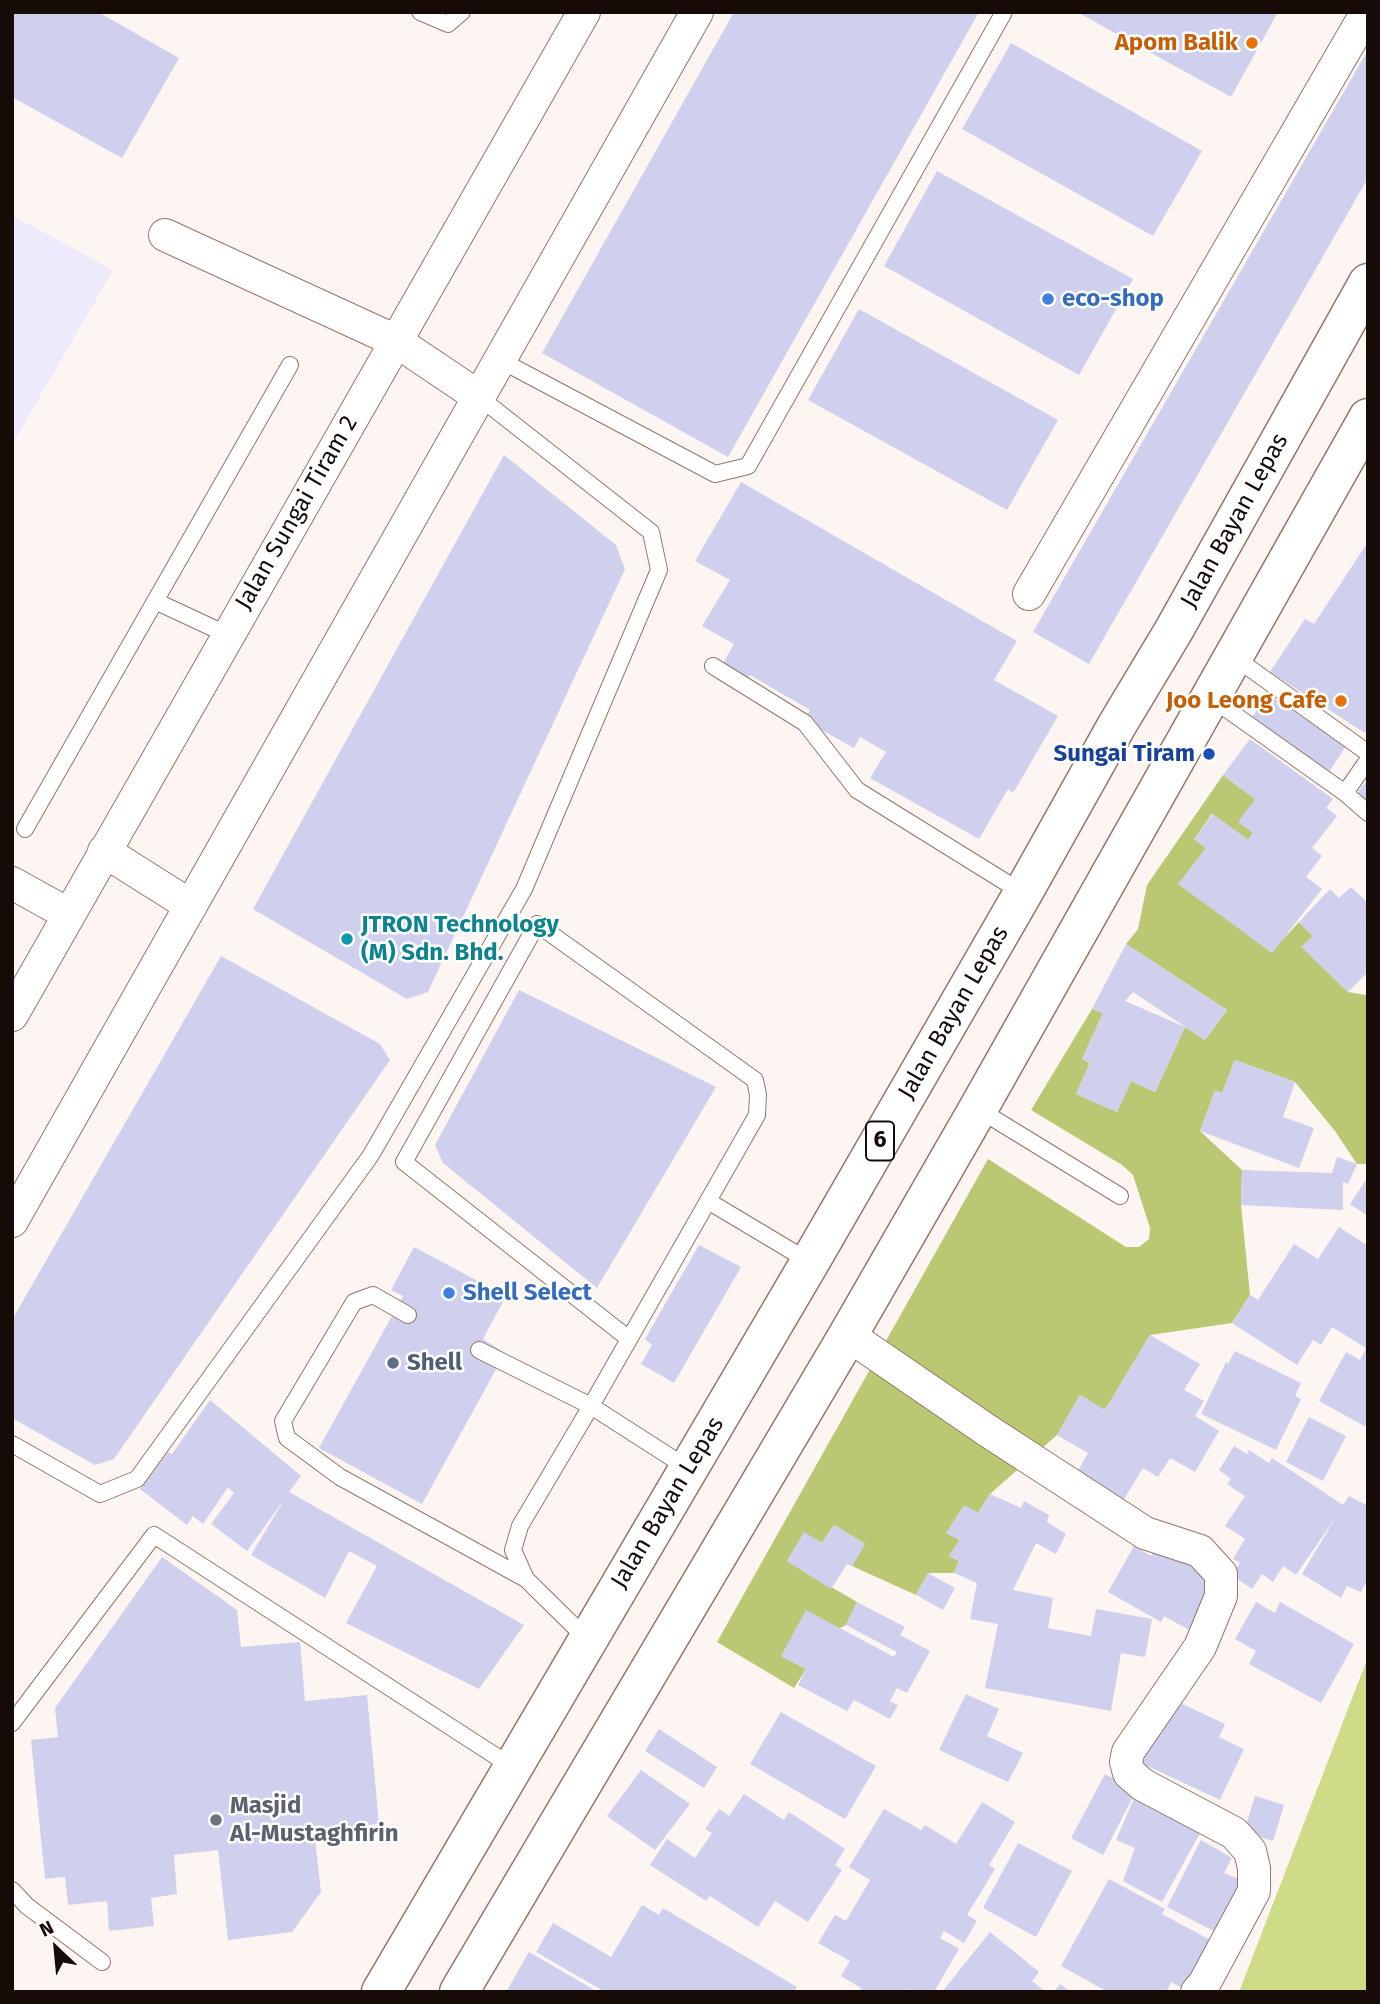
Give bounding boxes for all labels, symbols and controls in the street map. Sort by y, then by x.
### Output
place label: Apom Balik [1115,29,1238,57]
marker: Apom Balik [1244,35,1260,51]
place label: eco-shop [1062,285,1164,313]
marker: eco-shop [1040,291,1056,307]
street label: Jalan Sungai Tiram 2 [230,411,364,615]
street label: Jalan Bayan Lepas [1175,429,1295,613]
place label: Joo Leong Cafe [1166,687,1327,715]
marker: Joo Leong Cafe [1333,693,1349,709]
place label: Sungai Tiram [1053,740,1195,768]
marker: Sungai Tiram [1201,746,1217,762]
place label: JTRON Technology (M) Sdn. Bhd. [361,911,559,967]
street label: Jalan Bayan Lepas [893,921,1015,1105]
marker: JTRON Technology (M) Sdn. Bhd. [339,931,355,947]
road number: 6 [866,1122,894,1160]
place label: Shell Select [463,1279,592,1307]
marker: Shell Select [441,1285,457,1301]
place label: Shell [407,1349,462,1377]
marker: Shell [385,1355,401,1371]
street label: Jalan Bayan Lepas [605,1412,731,1594]
place label: Masjid Al-Mustaghfirin [230,1792,399,1848]
marker: Masjid Al-Mustaghfirin [208,1812,224,1828]
north arrow [21,1913,91,1983]
text: N [36,1916,57,1942]

